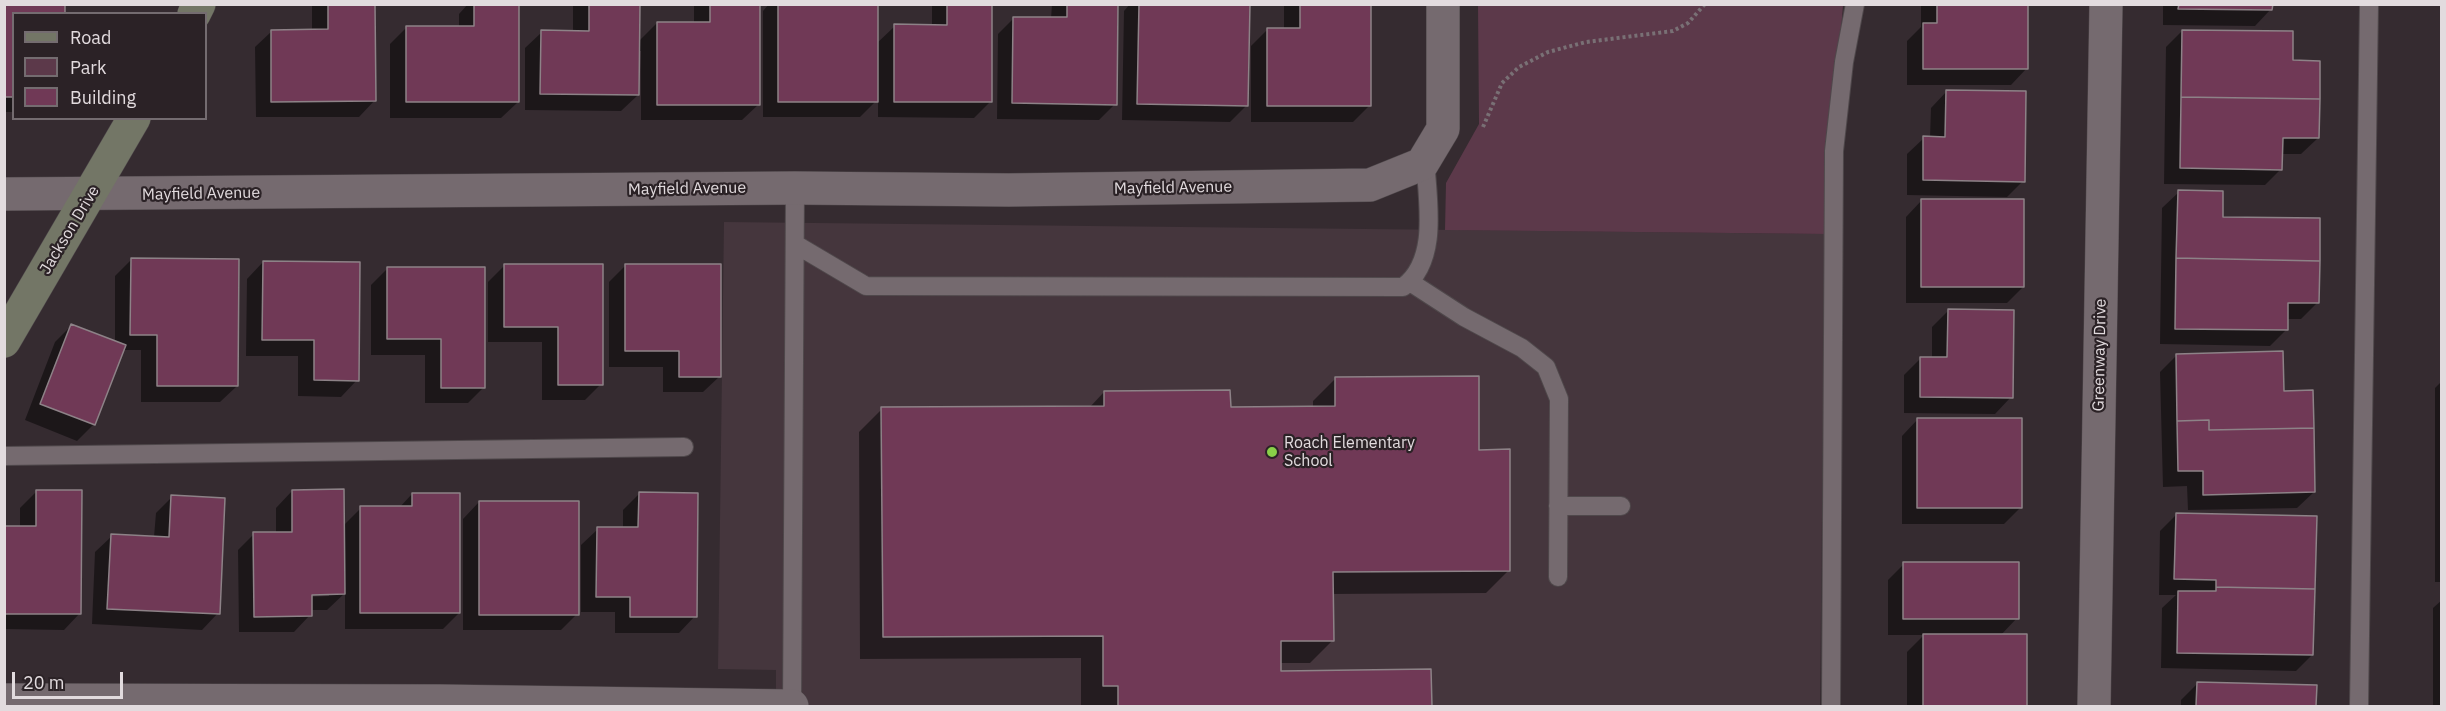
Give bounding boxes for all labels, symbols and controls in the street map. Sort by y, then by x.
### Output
legend [12,12,207,120]
text: Road [70,26,111,49]
text: Park [70,56,106,79]
text: Building [70,86,136,109]
street label: Mayfield Avenue [1114,177,1232,199]
street label: Mayfield Avenue [628,178,746,200]
street label: Jackson Drive [36,182,104,278]
street label: Mayfield Avenue [142,183,260,205]
street label: Greenway Drive [2089,298,2111,412]
place label: Roach Elementary School [1284,433,1415,471]
marker: Roach Elementary School [1265,445,1279,459]
scale bar [15,660,126,698]
text: 20 m [23,671,65,694]

